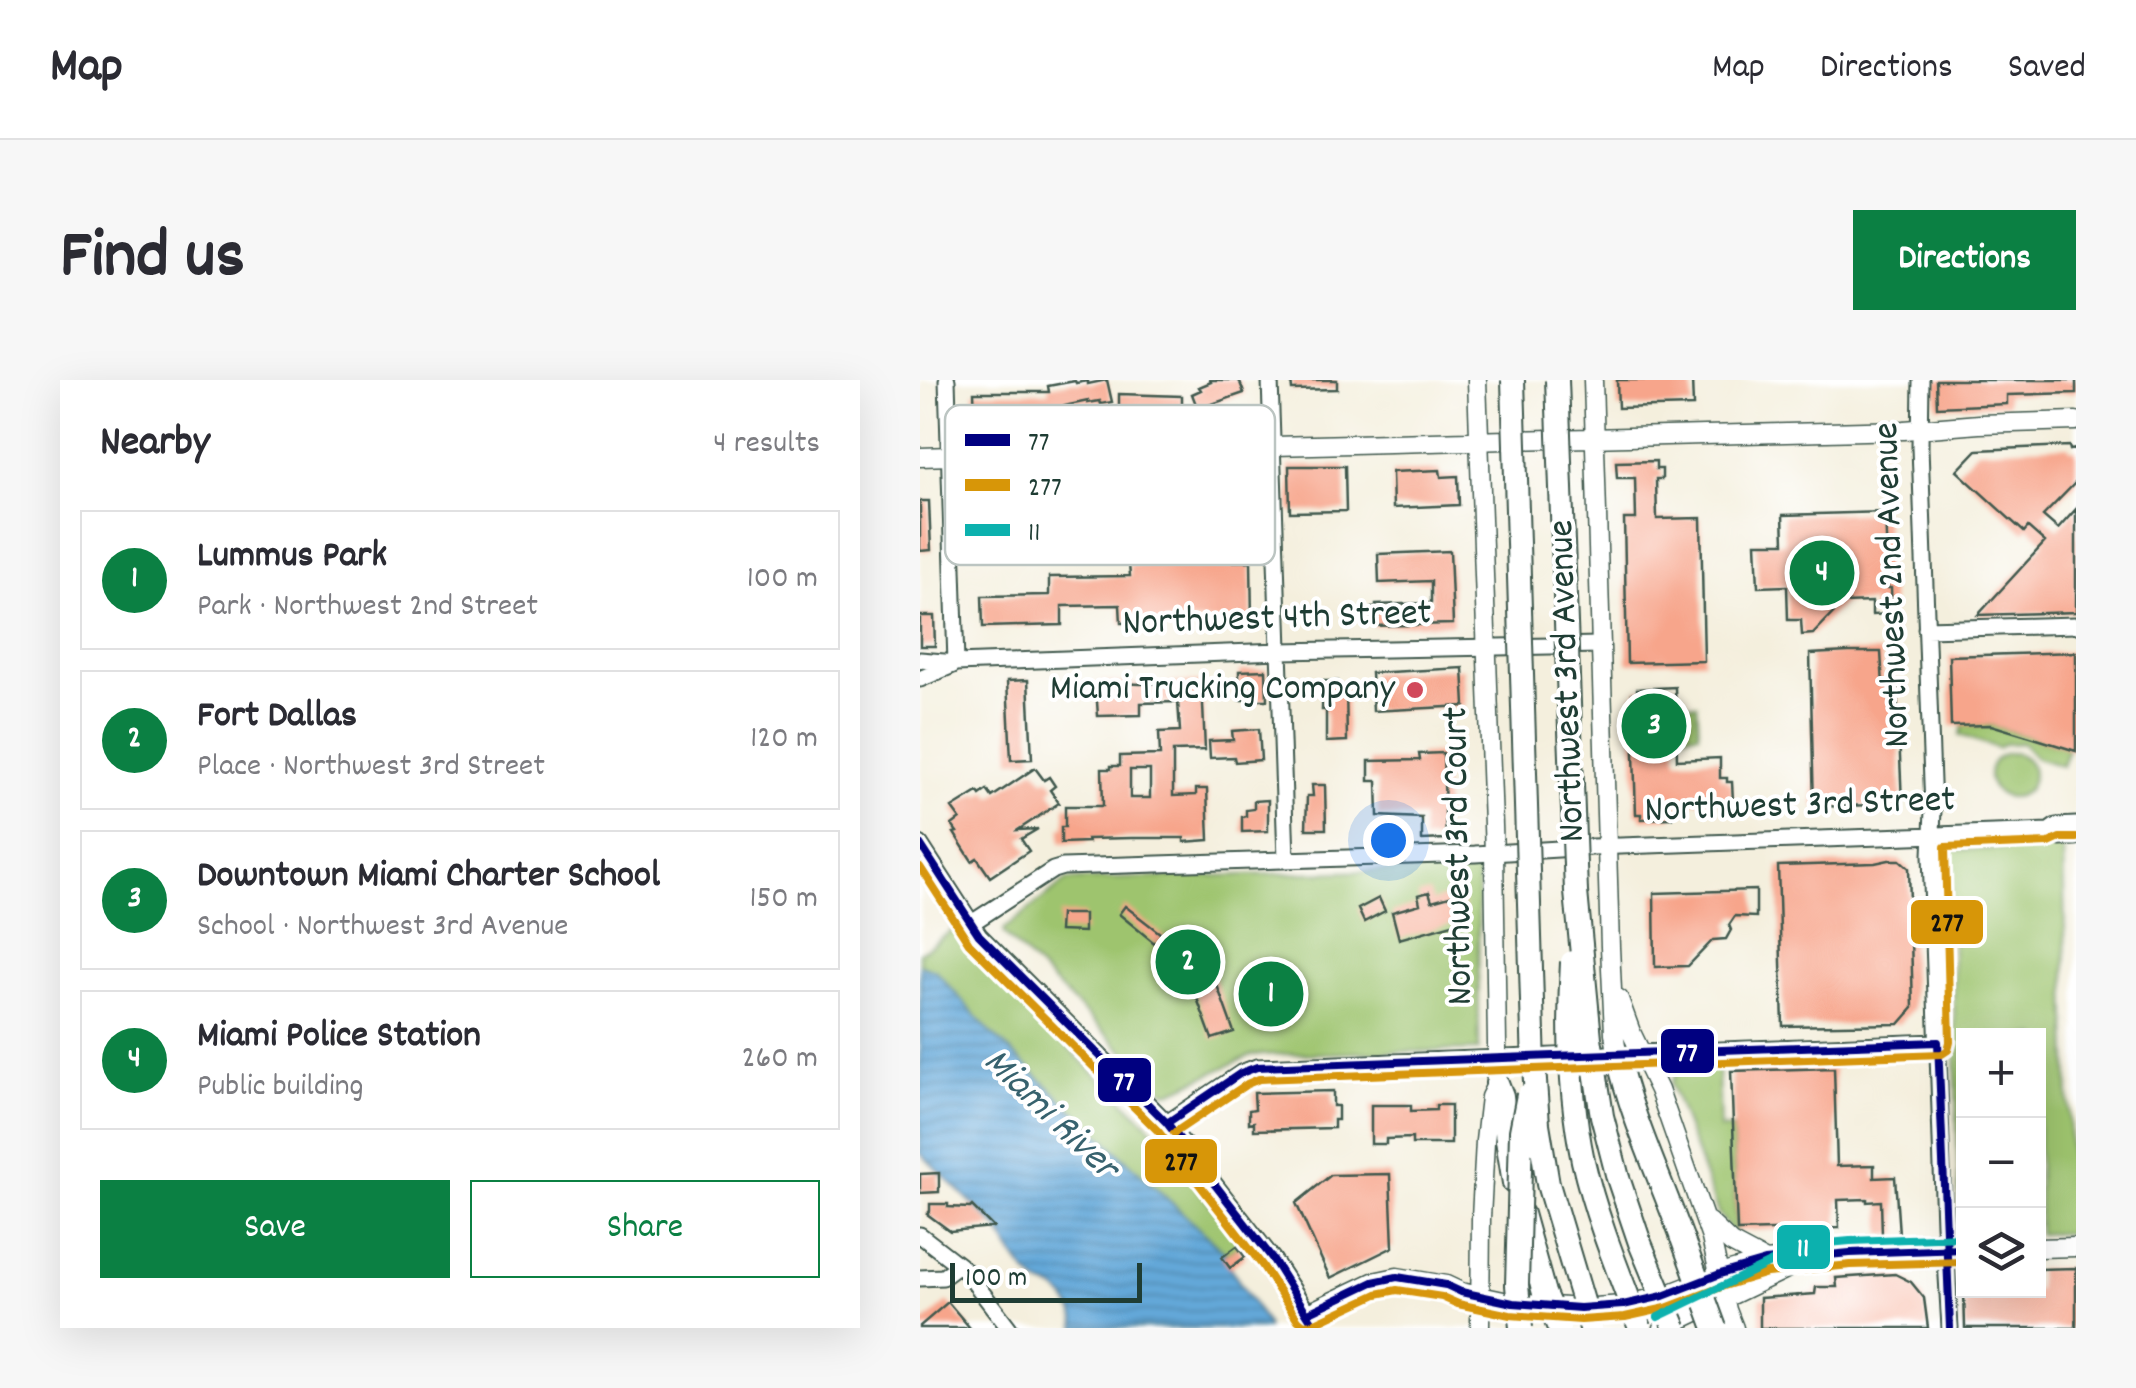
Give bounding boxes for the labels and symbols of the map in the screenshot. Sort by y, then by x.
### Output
legend [945,405,1275,565]
street label: Northwest 2nd Avenue [1861,421,1927,749]
text: 77 [1028,425,1049,465]
text: 277 [1028,470,1062,510]
text: 11 [1028,515,1040,555]
street label: Northwest 3rd Avenue [1536,519,1602,843]
pin: 4 [1790,536,1854,610]
street label: Northwest 4th Street [1121,587,1433,653]
place label: Miami Trucking Company [1050,663,1396,718]
marker: Miami Trucking Company [1404,679,1426,701]
pin: 3 [1622,688,1686,764]
street label: Northwest 3rd Court [1430,706,1490,1006]
street label: Northwest 3rd Street [1644,774,1956,840]
your location [1363,815,1414,866]
line badge: 277 [1909,898,1985,946]
text: 277 [1930,906,1964,946]
pin: 2 [1156,924,1220,1000]
pin: 1 [1238,956,1304,1032]
line badge: 77 [1659,1027,1716,1075]
text: 77 [1676,1036,1698,1076]
water label: Miami River [968,1037,1133,1198]
line badge: 77 [1096,1056,1153,1104]
text: 77 [1113,1065,1135,1105]
line badge: 277 [1143,1137,1219,1185]
text: 277 [1164,1145,1198,1185]
line badge: 11 [1775,1223,1832,1271]
text: 11 [1797,1231,1809,1271]
scale bar [950,1258,1142,1303]

